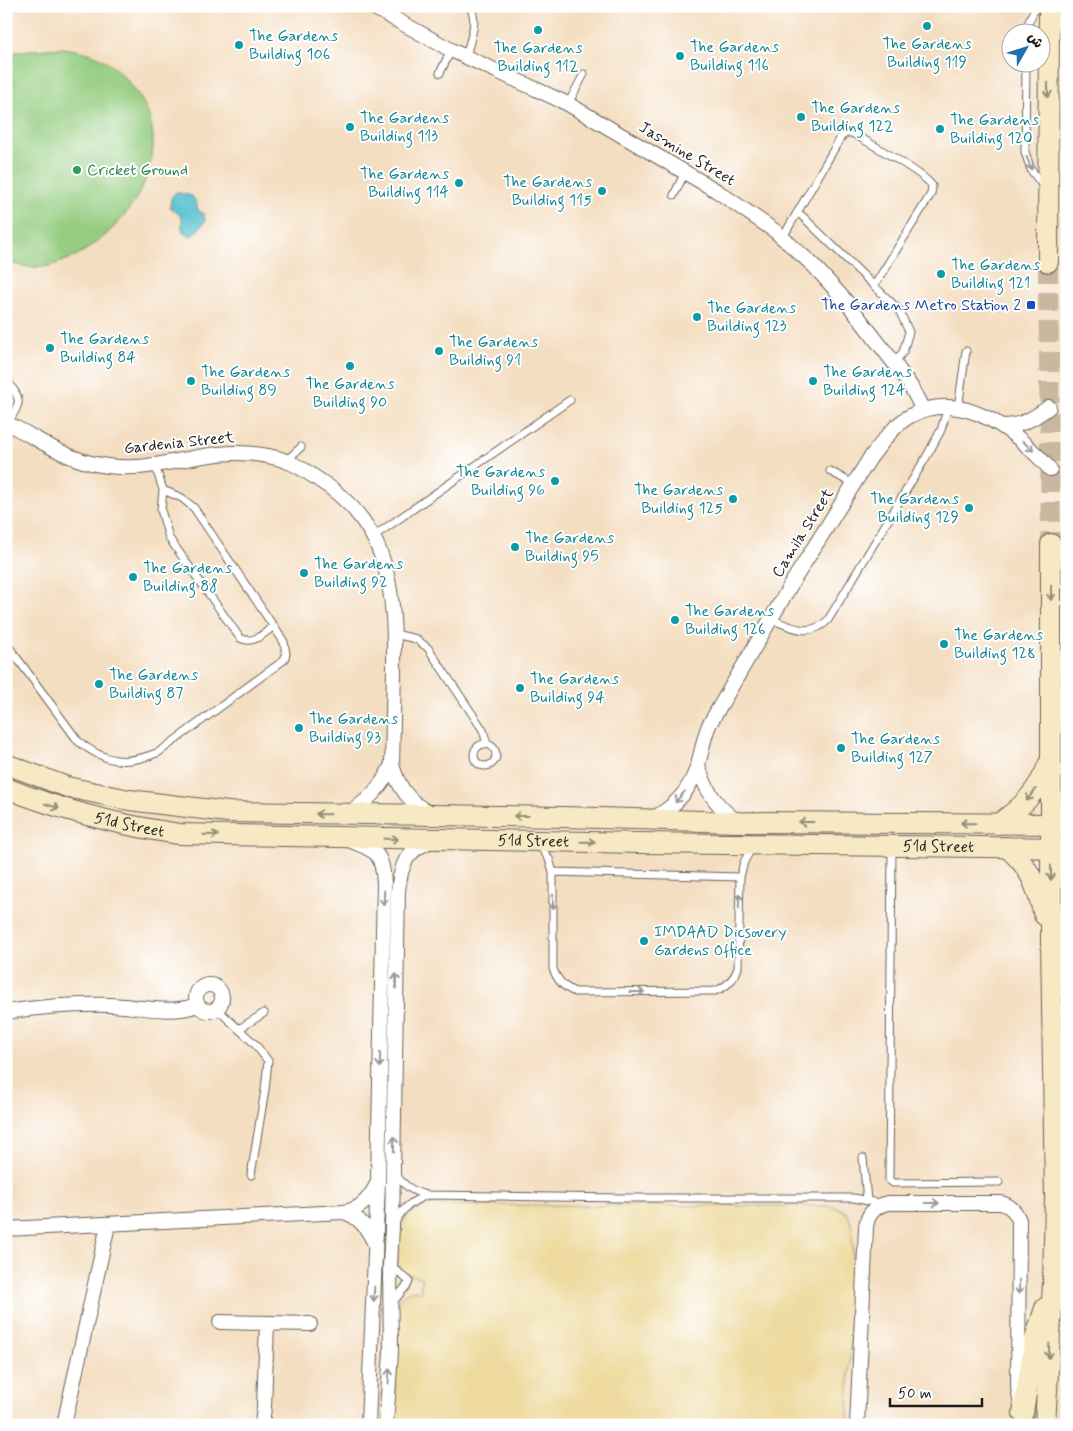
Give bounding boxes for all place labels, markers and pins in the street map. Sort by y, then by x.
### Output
marker: The Gardens Building 119 [921,20,933,32]
marker: The Gardens Building 112 [532,24,544,36]
place label: The Gardens Building 106 [249,26,338,66]
place label: The Gardens Building 119 [882,34,972,74]
place label: The Gardens Building 116 [690,37,779,77]
place label: The Gardens Building 112 [493,38,583,78]
marker: The Gardens Building 106 [233,39,245,51]
marker: The Gardens Building 116 [674,50,686,62]
place label: The Gardens Building 122 [811,98,900,138]
place label: The Gardens Building 113 [360,108,449,148]
place label: The Gardens Building 120 [950,110,1039,150]
marker: The Gardens Building 122 [795,111,807,123]
marker: The Gardens Building 113 [344,121,356,133]
marker: The Gardens Building 120 [934,123,946,135]
place label: Cricket Ground [87,160,188,181]
marker: Cricket Ground [71,164,83,176]
place label: The Gardens Building 114 [360,164,449,204]
place label: The Gardens Building 115 [503,172,592,212]
marker: The Gardens Building 114 [453,177,465,189]
marker: The Gardens Building 115 [596,185,608,197]
place label: The Gardens Building 121 [951,255,1040,295]
marker: The Gardens Building 121 [935,268,947,280]
place label: The Gardens Metro Station 2 [821,295,1021,316]
place label: The Gardens Building 123 [707,298,796,338]
marker: The Gardens Metro Station 2 [1025,299,1037,311]
marker: The Gardens Building 123 [691,311,703,323]
place label: The Gardens Building 84 [60,329,149,369]
place label: The Gardens Building 91 [449,332,538,372]
marker: The Gardens Building 84 [44,342,56,354]
marker: The Gardens Building 91 [433,345,445,357]
marker: The Gardens Building 90 [344,360,356,372]
place label: The Gardens Building 89 [201,362,290,402]
place label: The Gardens Building 124 [823,362,912,402]
place label: The Gardens Building 90 [305,374,395,414]
marker: The Gardens Building 89 [185,375,197,387]
marker: The Gardens Building 124 [807,375,819,387]
place label: The Gardens Building 96 [456,462,545,502]
marker: The Gardens Building 96 [549,475,561,487]
place label: The Gardens Building 125 [634,480,723,520]
place label: The Gardens Building 129 [870,489,959,529]
marker: The Gardens Building 125 [727,493,739,505]
marker: The Gardens Building 129 [963,502,975,514]
place label: The Gardens Building 95 [525,528,614,568]
marker: The Gardens Building 95 [509,541,521,553]
place label: The Gardens Building 92 [314,554,403,594]
place label: The Gardens Building 88 [143,558,232,598]
marker: The Gardens Building 92 [298,567,310,579]
marker: The Gardens Building 88 [127,571,139,583]
place label: The Gardens Building 126 [685,601,774,641]
marker: The Gardens Building 126 [669,614,681,626]
place label: The Gardens Building 128 [954,625,1043,665]
marker: The Gardens Building 128 [938,638,950,650]
place label: The Gardens Building 87 [109,665,198,705]
place label: The Gardens Building 94 [530,669,619,709]
marker: The Gardens Building 87 [93,678,105,690]
marker: The Gardens Building 94 [514,682,526,694]
place label: The Gardens Building 93 [309,709,398,749]
marker: The Gardens Building 93 [293,722,305,734]
place label: The Gardens Building 127 [851,729,940,769]
marker: The Gardens Building 127 [835,742,847,754]
place label: IMDAAD Dicsovery Gardens Office [654,922,786,961]
marker: IMDAAD Dicsovery Gardens Office [638,935,650,947]

